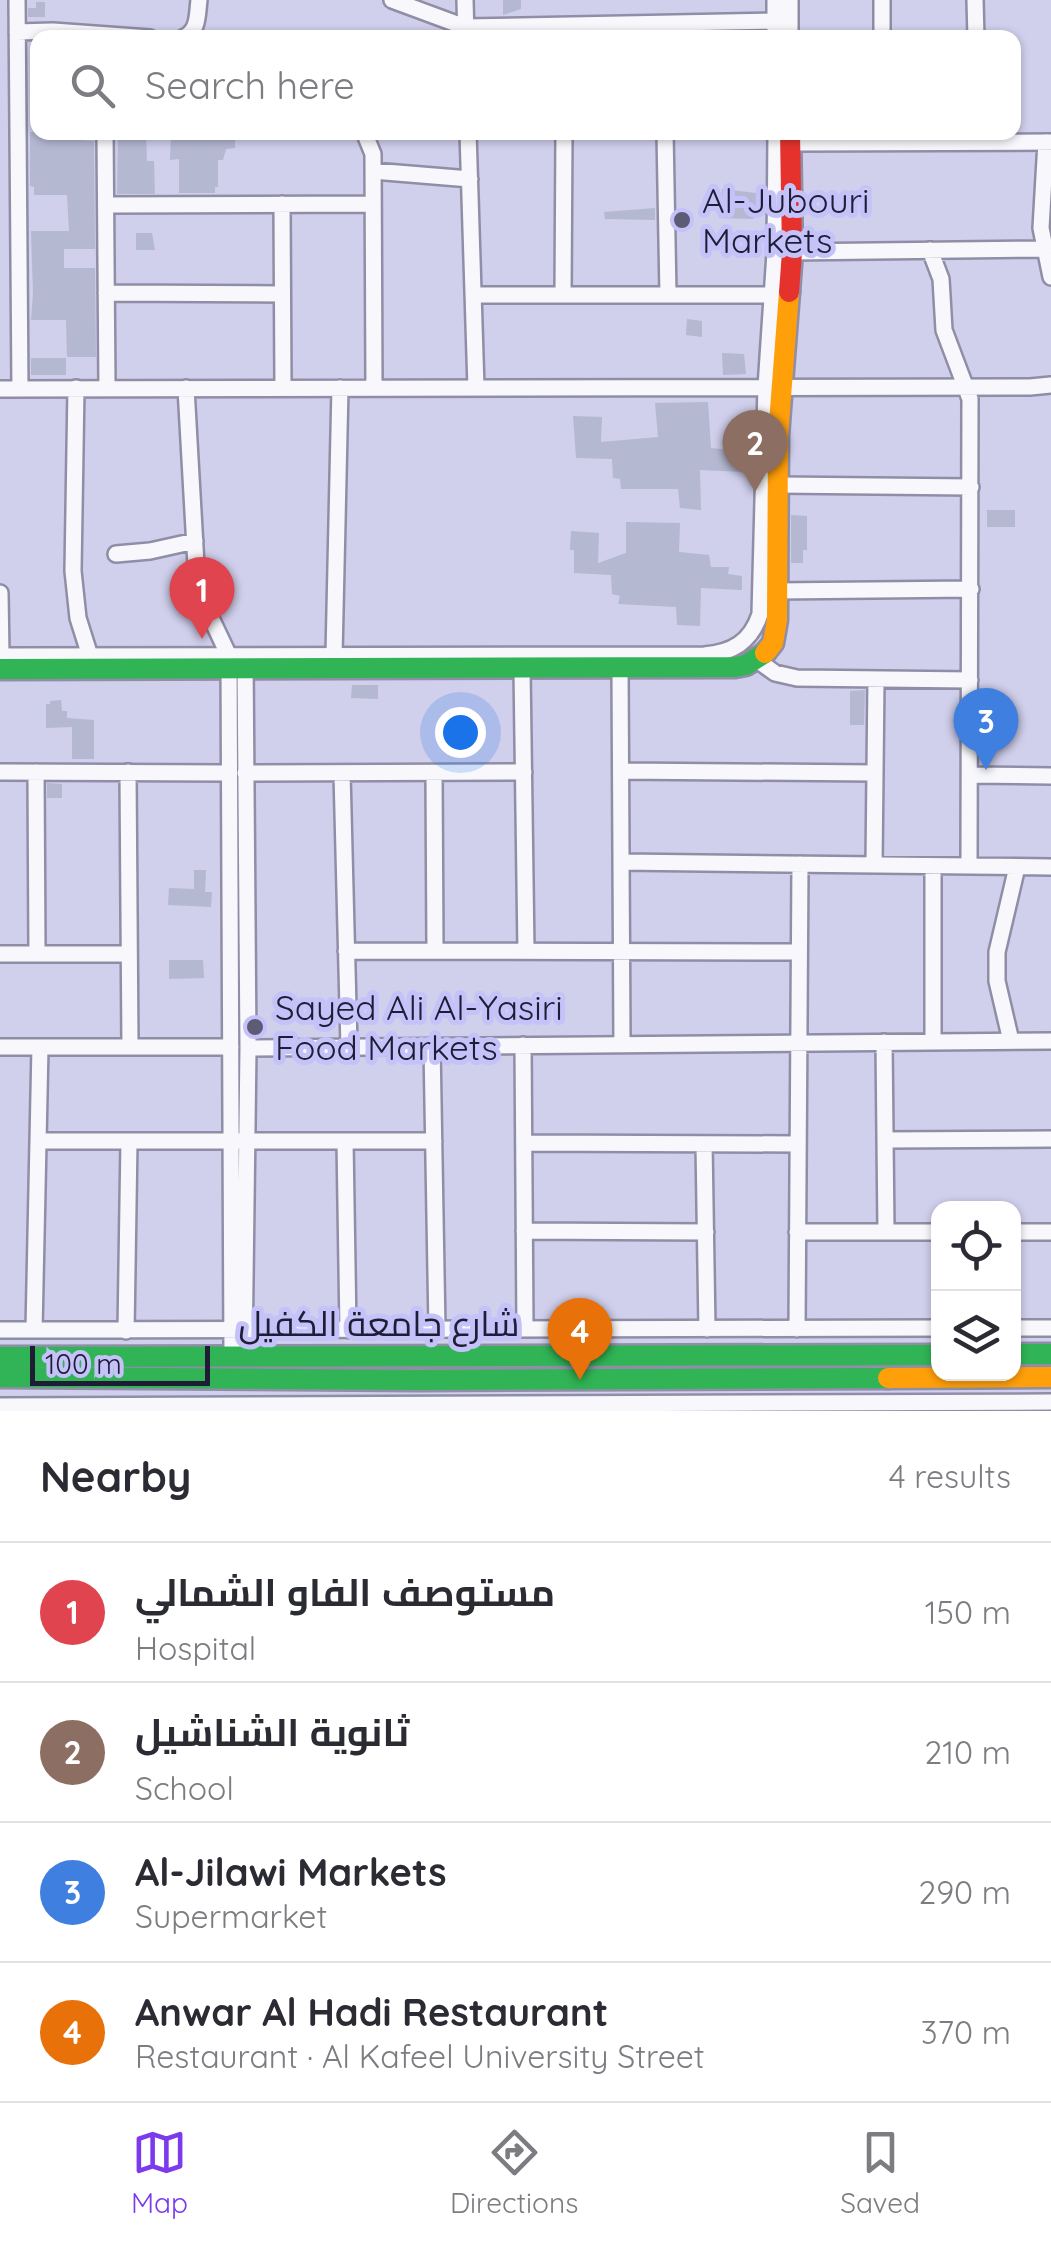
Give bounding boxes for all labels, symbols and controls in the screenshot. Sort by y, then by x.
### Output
search box [30,30,1021,140]
icon: search [65,58,120,113]
text: Search here [145,61,355,109]
place label: Al-Jubouri Markets [702,178,870,262]
marker: Al-Jubouri Markets [671,209,693,231]
pin: 2 [722,410,788,492]
pin: 1 [170,556,234,639]
pin: 3 [954,688,1018,770]
your location [435,707,486,758]
place label: Sayed Ali Al-Yasiri Food Markets [275,985,563,1069]
marker: Sayed Ali Al-Yasiri Food Markets [244,1016,266,1038]
map controls [931,1201,1021,1381]
button: locate [931,1201,1021,1291]
button: layers [931,1291,1021,1381]
pin: 4 [548,1298,612,1380]
street label: شارع جامعة الكفيل [239,1301,519,1347]
scale bar [30,1341,210,1386]
text: 100 m [45,1346,122,1381]
text: Nearby [40,1450,191,1503]
text: 4 results [889,1456,1011,1496]
text: مستوصف الفاو الشمالي [135,1568,555,1616]
text: 1 [66,1592,79,1632]
text: 150 m [925,1592,1011,1632]
text: Hospital [135,1628,256,1668]
text: ثانوية الشناشيل [135,1708,409,1756]
text: 2 [63,1732,82,1772]
text: 210 m [924,1732,1011,1772]
text: School [135,1768,234,1808]
text: Al-Jilawi Markets [135,1848,447,1896]
text: 3 [64,1872,81,1912]
text: 290 m [918,1872,1011,1912]
text: Supermarket [135,1896,327,1936]
text: Anwar Al Hadi Restaurant [135,1988,608,2036]
text: 4 [63,2012,82,2052]
text: 370 m [921,2012,1011,2052]
text: Restaurant · Al Kafeel University Street [135,2036,705,2076]
tab: Map [131,2125,188,2220]
tab: Directions [450,2125,578,2220]
tab: Saved [840,2125,920,2220]

